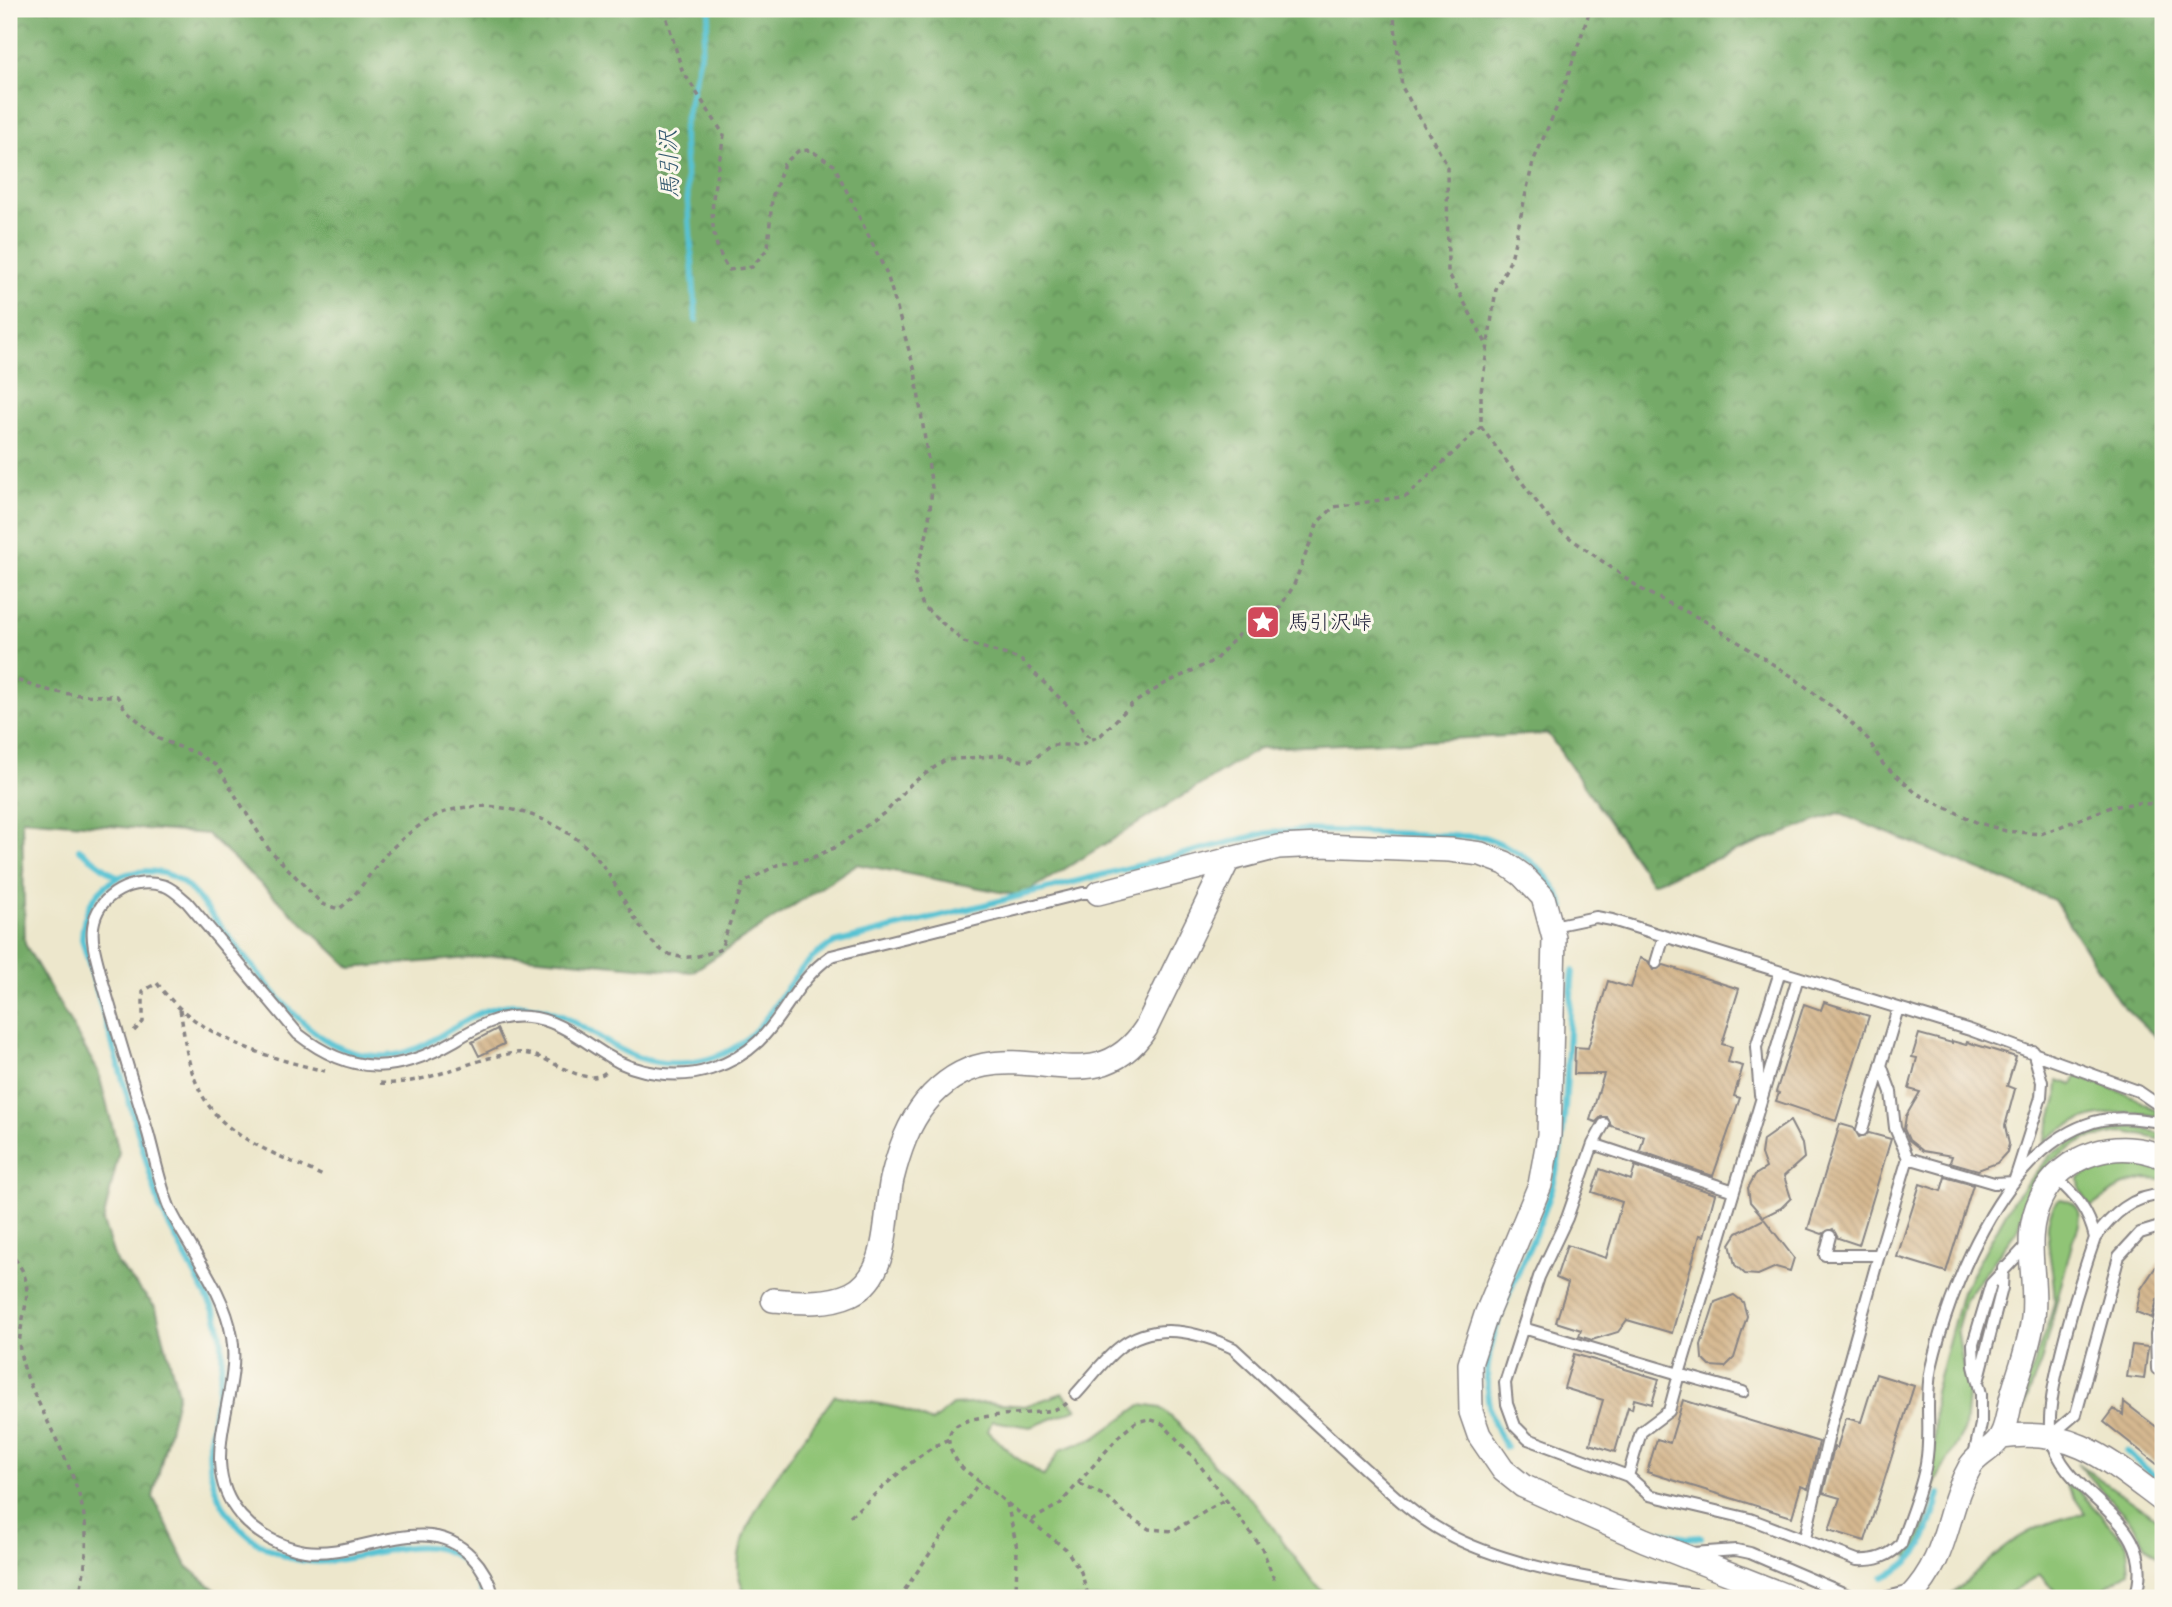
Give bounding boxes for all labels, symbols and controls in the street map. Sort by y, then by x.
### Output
water label: 馬引沢 [654,128,684,199]
place icon: 馬引沢峠 [1244,603,1282,641]
place label: 馬引沢峠 [1288,610,1372,634]

